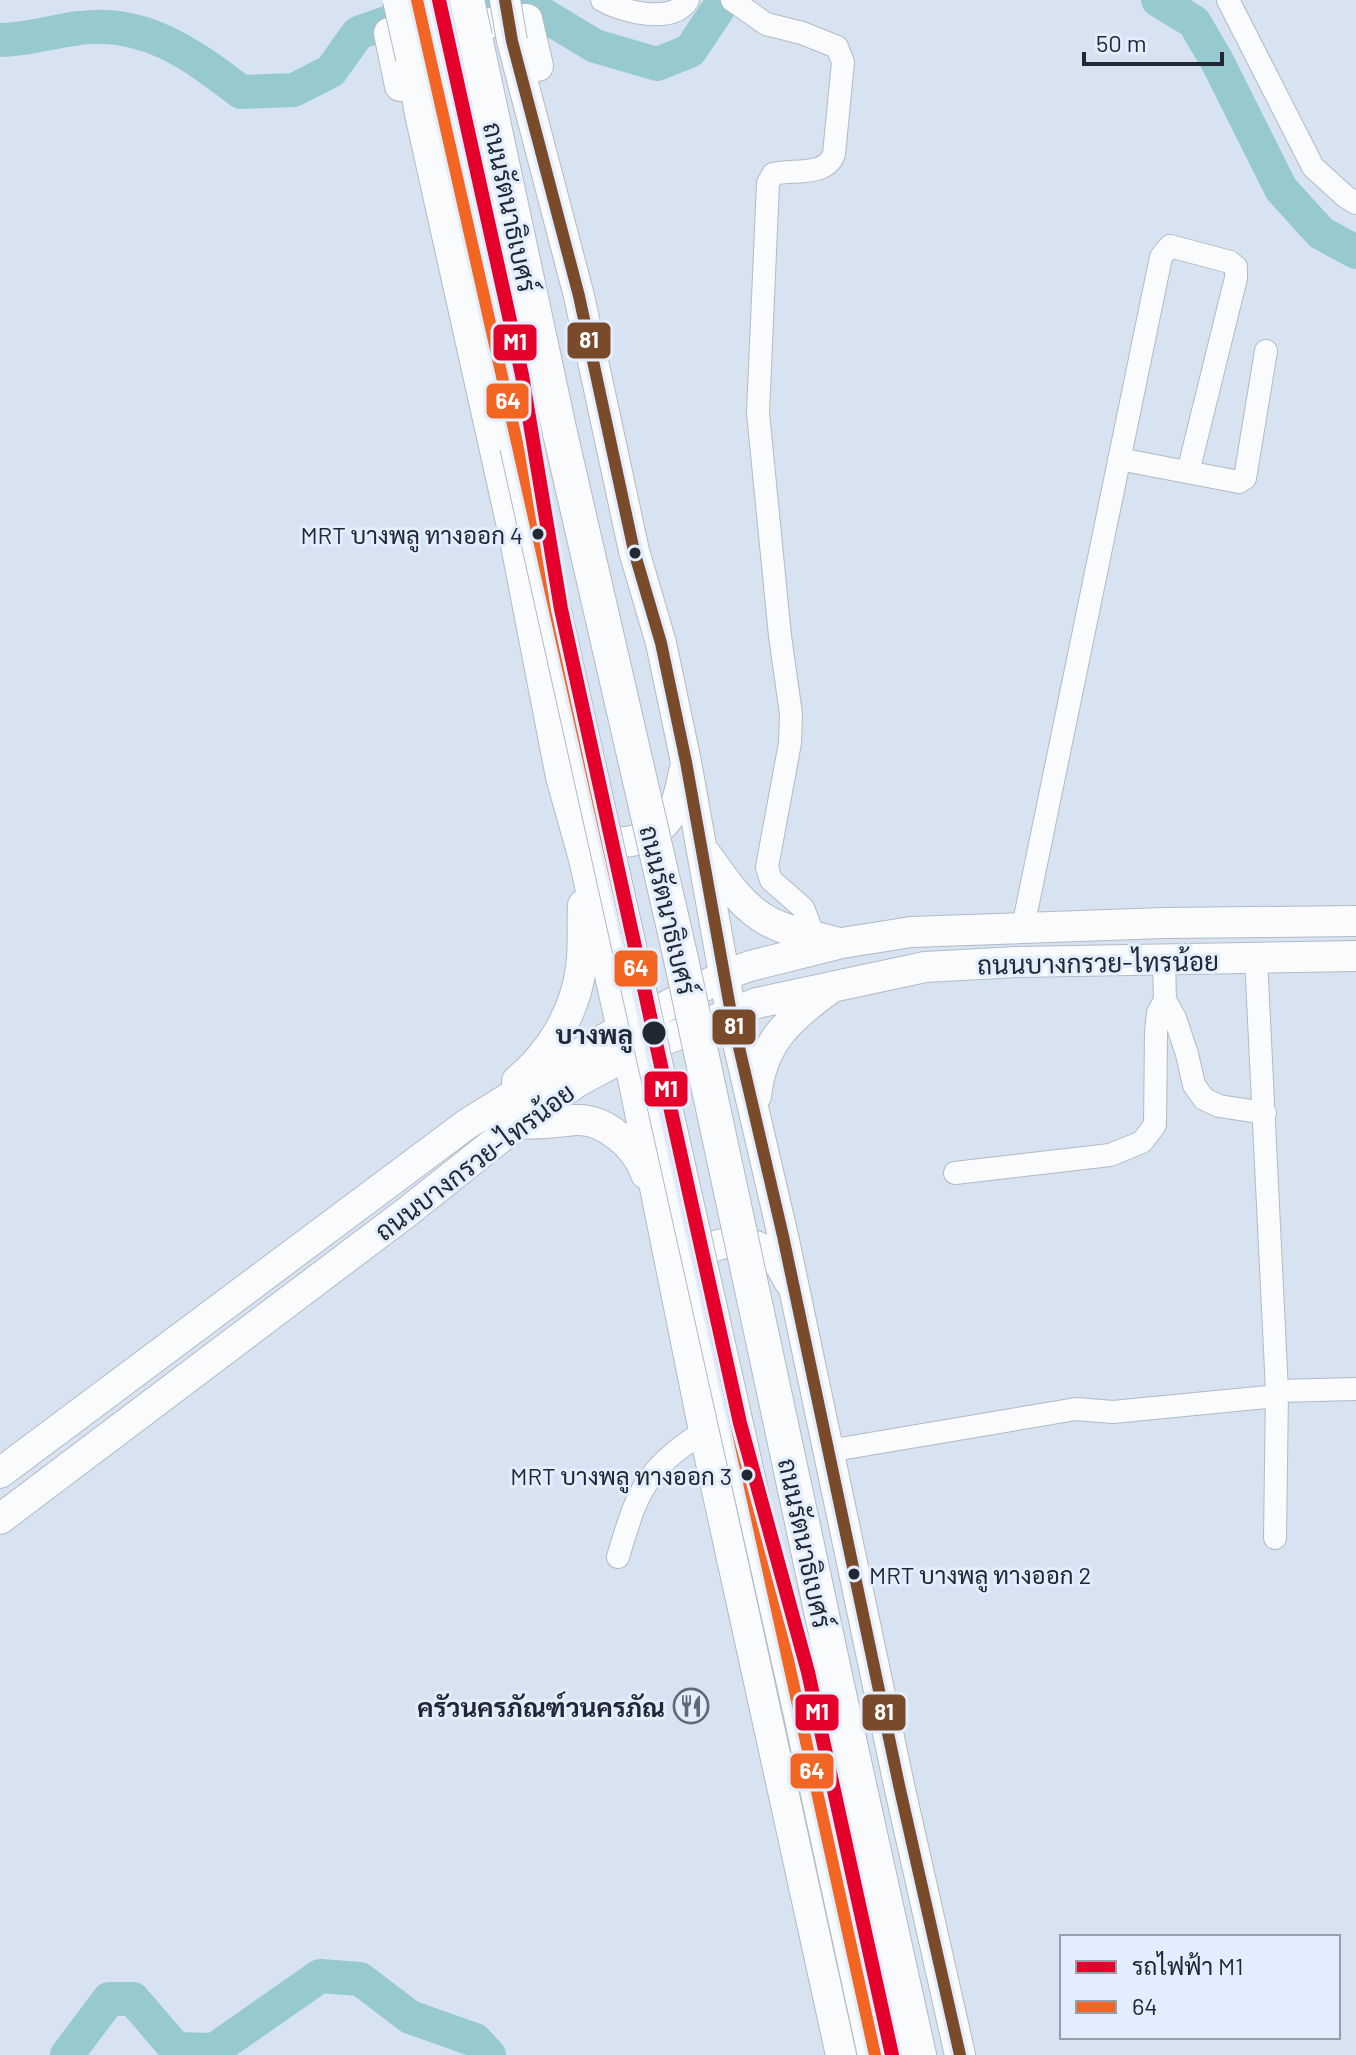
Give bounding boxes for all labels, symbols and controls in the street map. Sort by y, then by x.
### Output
scale bar [1084,16,1222,66]
text: 50 m [1096,28,1147,57]
street label: ถนนรัตนาธิเบศร์ [478,119,544,295]
line badge: 81 [566,321,612,360]
line badge: M1 [492,323,538,362]
text: 81 [579,326,599,352]
text: M1 [503,328,527,354]
line badge: 64 [485,382,530,420]
text: 64 [495,387,521,413]
place label: MRT บางพลู ทางออก 4 [300,520,523,553]
marker: MRT บางพลู ทางออก 4 [530,526,546,542]
unlabelled marker [627,545,643,561]
street label: ถนนรัตนาธิเบศร์ [634,822,704,998]
street label: ถนนบางกรวย-ไทรน้อย [977,944,1219,980]
line badge: 64 [613,949,659,988]
text: 64 [623,954,649,980]
line badge: 81 [711,1008,757,1046]
text: 81 [724,1012,744,1038]
place label: บางพลู [555,1018,633,1053]
marker: บางพลู [640,1019,668,1047]
line badge: M1 [643,1070,689,1108]
text: M1 [654,1075,678,1101]
street label: ถนนบางกรวย-ไทรน้อย [368,1076,580,1246]
street label: ถนนรัตนาธิเบศร์ [773,1455,839,1631]
place label: MRT บางพลู ทางออก 3 [510,1461,732,1494]
marker: MRT บางพลู ทางออก 3 [739,1467,755,1483]
place label: MRT บางพลู ทางออก 2 [869,1560,1091,1593]
marker: MRT บางพลู ทางออก 2 [846,1566,862,1582]
restaurant icon: ครัวนครภัณฑ์วนครภัณ [672,1687,710,1725]
place label: ครัวนครภัณฑ์วนครภัณ [417,1691,665,1722]
line badge: M1 [794,1693,840,1732]
line badge: 81 [861,1693,907,1732]
text: M1 [805,1698,829,1724]
text: 81 [874,1698,894,1724]
line badge: 64 [789,1752,835,1790]
text: 64 [799,1757,825,1783]
legend [1060,1935,1340,2039]
text: รถไฟฟ้า M1 [1132,1951,1243,1980]
text: 64 [1132,1991,1158,2020]

